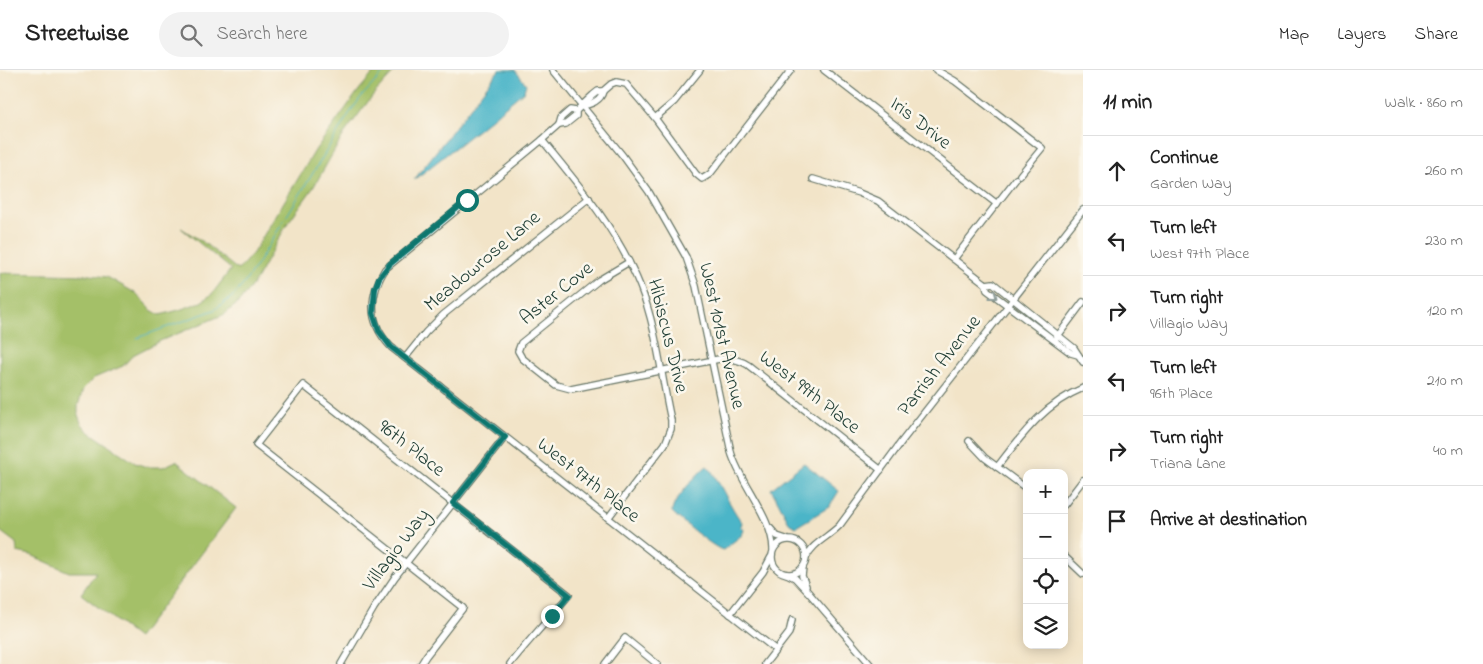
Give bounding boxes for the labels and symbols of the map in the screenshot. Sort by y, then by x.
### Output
street label: Iris Drive [883,91,957,157]
route start [456,189,479,212]
street label: Meadowrose Lane [418,204,548,320]
street label: Aster Cove [514,255,600,333]
street label: West 101st Avenue [690,260,752,412]
street label: Hibiscus Drive [639,276,695,396]
one-way arrow [988,290,998,299]
street label: Parrish Avenue [891,309,989,423]
street label: West 99th Place [752,344,866,442]
street label: 96th Place [371,413,451,485]
street label: West 97th Place [530,431,646,531]
street label: Villagio Way [356,503,439,599]
route end [541,605,564,628]

